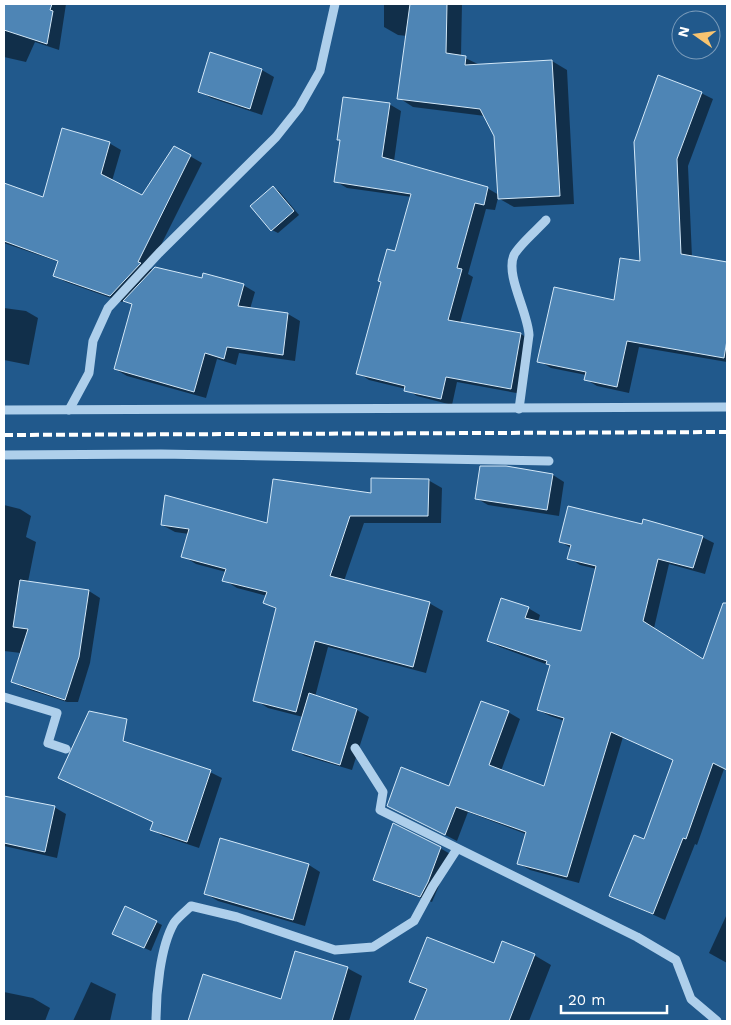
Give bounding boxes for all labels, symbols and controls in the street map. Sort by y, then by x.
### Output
north arrow [671,10,721,60]
text: N [674,25,692,39]
scale bar [561,982,667,1014]
text: 20 m [568,991,606,1009]

